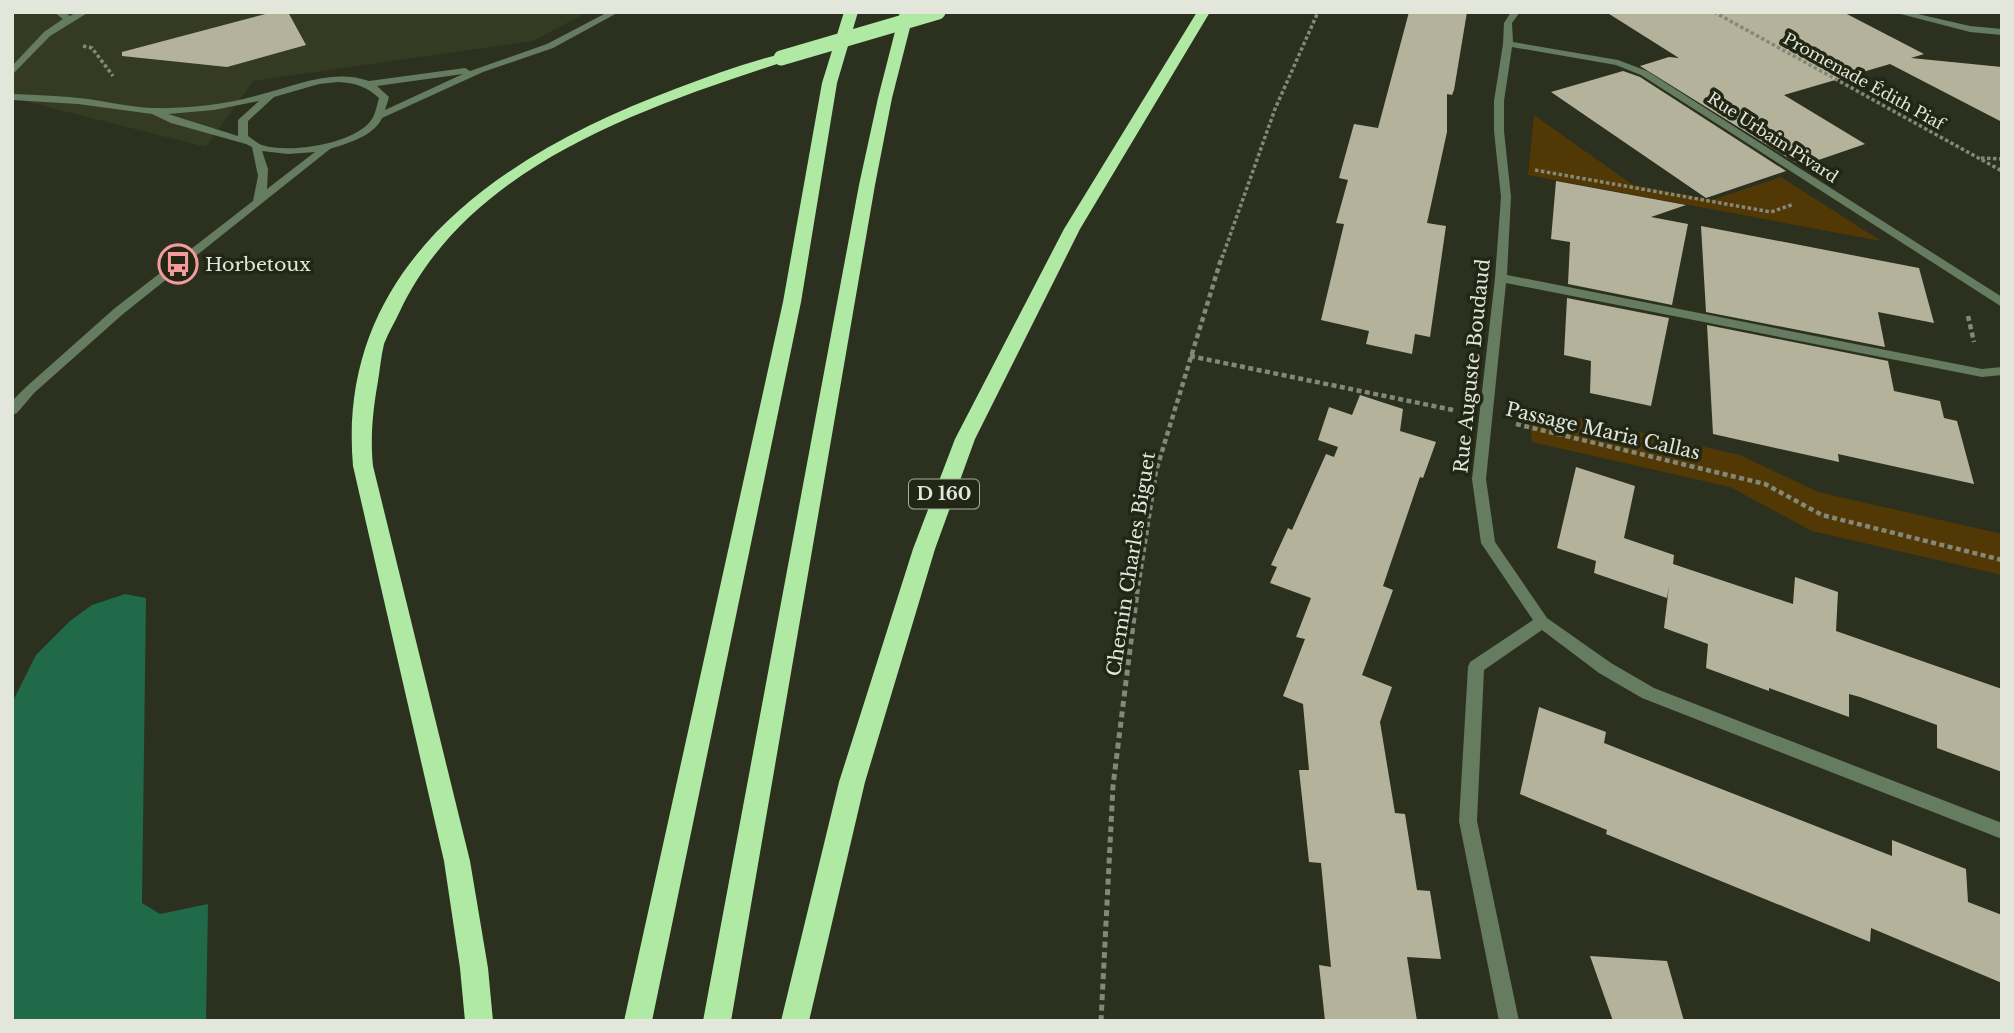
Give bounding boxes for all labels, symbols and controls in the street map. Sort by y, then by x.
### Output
street label: Promenade Édith Piaf [1780,28,1950,135]
street label: Rue Urbain Pivard [1704,87,1842,187]
bus stop icon: Horbetoux [157,243,199,285]
place label: Horbetoux [205,253,311,276]
street label: Rue Auguste Boudaud [1449,258,1495,474]
street label: Passage Maria Callas [1504,397,1702,465]
street label: Chemin Charles Biguet [1102,449,1160,678]
road number: D 160 [909,480,979,508]

